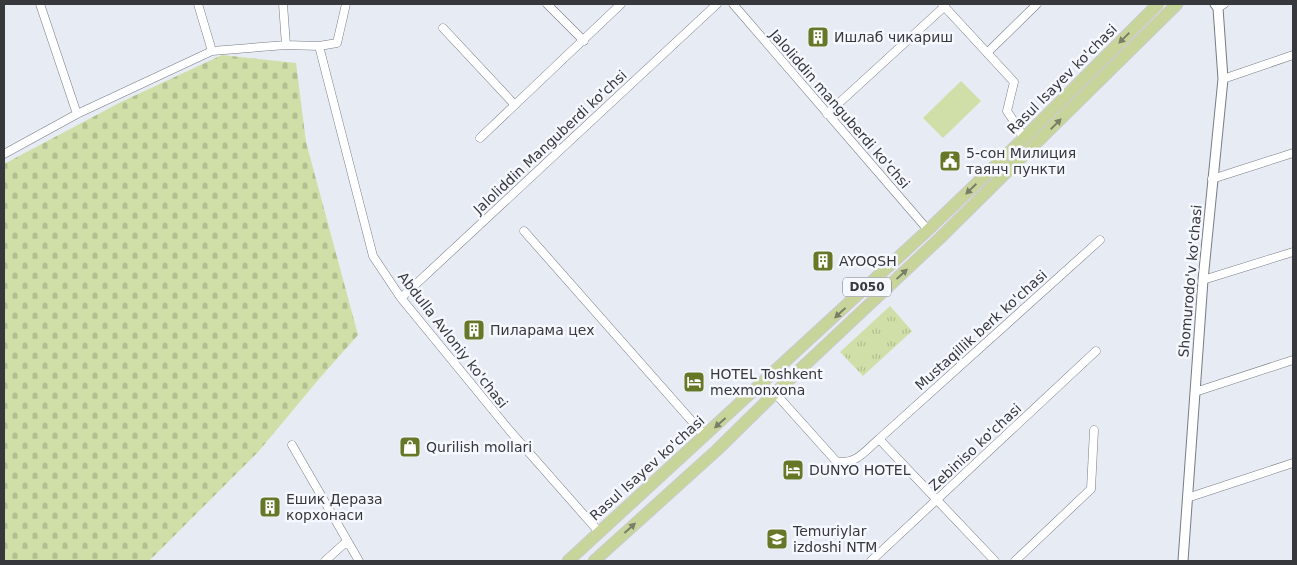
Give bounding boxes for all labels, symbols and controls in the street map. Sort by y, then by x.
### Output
street label: Rasul Isayev ko'chasi [1004,21,1120,137]
building icon: Ишлаб чикариш [806,25,830,49]
street label: Jaloliddin manguberdi ko'chsi [766,26,913,192]
place label: Ишлаб чикариш [834,29,953,45]
one-way arrow [1118,32,1130,44]
street label: Jaloliddin Manguberdi ko'chsi [469,67,630,218]
one-way arrow [1050,118,1062,130]
place label: 5-сон Милиция таянч пункти [966,145,1076,177]
public building icon: 5-сон Милиция таянч пункти [938,149,962,173]
one-way arrow [965,183,977,195]
street label: Shomurodo'v ko'chasi [1175,204,1205,358]
building icon: AYOQSH [811,249,835,273]
place label: AYOQSH [839,253,897,269]
street label: Mustaqillik berk ko'chasi [912,267,1050,393]
one-way arrow [896,268,908,280]
street label: Abdulla Avloniy ko'chasi [395,269,511,411]
road number: D050 [843,278,891,296]
one-way arrow [834,306,846,318]
building icon: Пиларама цех [462,318,486,342]
place label: Пиларама цех [490,322,595,338]
place label: HOTEL Toshkent mexmonxona [710,366,823,398]
hotel icon: HOTEL Toshkent mexmonxona [682,370,706,394]
street label: Zebiniso ko'chasi [926,400,1024,494]
street label: Rasul Isayev ko'chasi [586,412,708,524]
one-way arrow [714,417,727,428]
shop icon: Qurilish mollari [398,435,422,459]
place label: Qurilish mollari [426,439,532,455]
hotel icon: DUNYO HOTEL [781,458,805,482]
place label: DUNYO HOTEL [809,462,911,478]
place label: Ешик Дераза корхонаси [286,491,383,523]
building icon: Ешик Дераза корхонаси [258,495,282,519]
one-way arrow [623,522,635,534]
place label: Temuriylar izdoshi NTM [792,523,877,555]
school or university icon: Temuriylar izdoshi NTM [765,527,789,551]

